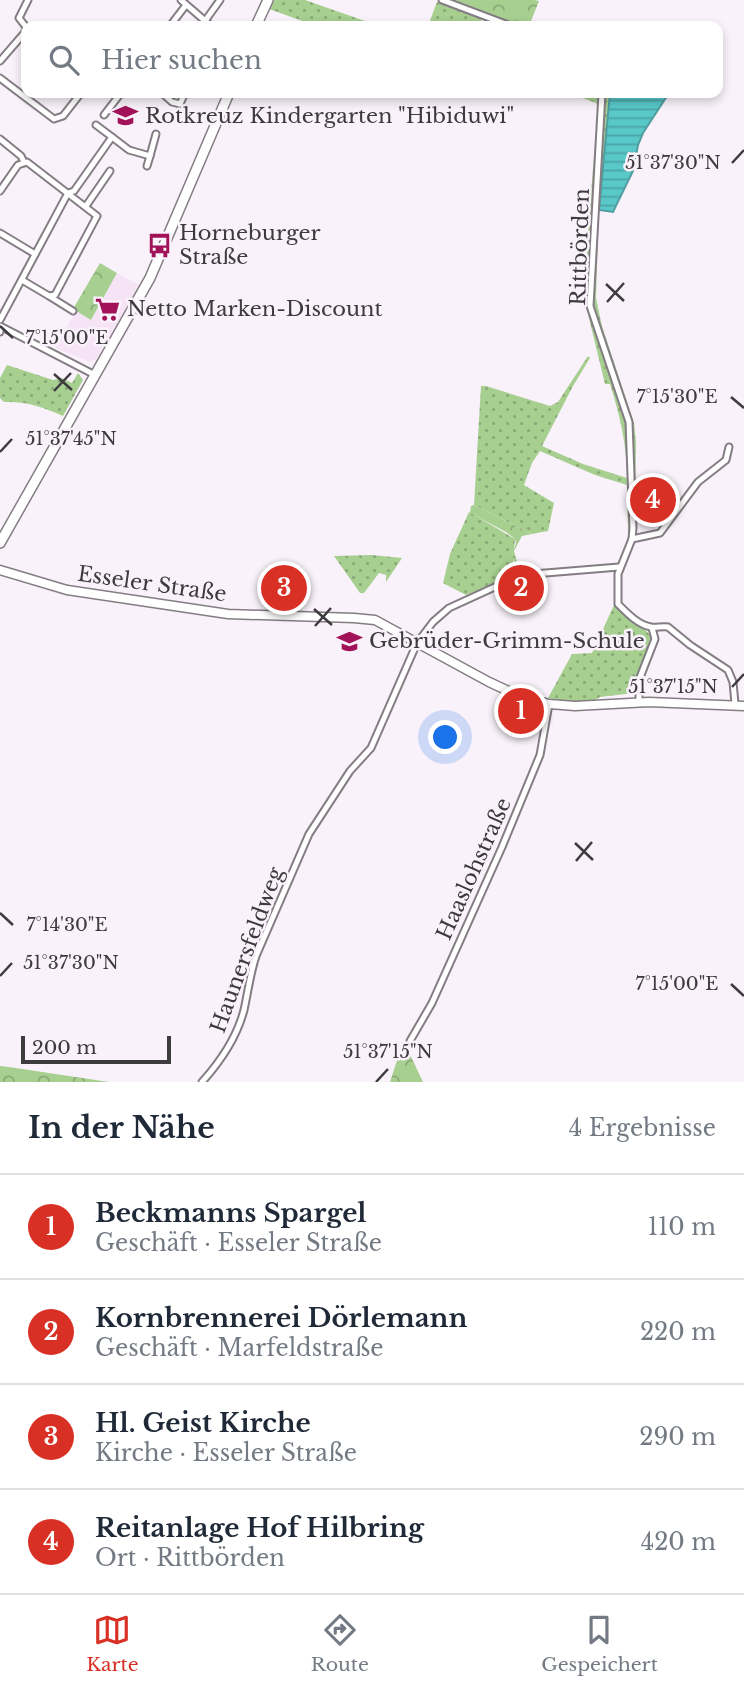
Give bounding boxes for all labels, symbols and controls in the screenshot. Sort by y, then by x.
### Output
search box [21,21,723,98]
icon: search [45,41,83,79]
text: Hier suchen [101,44,262,76]
school or university icon: Rotkreuz Kindergarten "Hibiduwi" [111,102,139,130]
place label: Rotkreuz Kindergarten "Hibiduwi" [145,103,514,129]
text: 51°37'30"N [625,152,721,174]
street label: Rittbörden [565,188,595,306]
place label: Horneburger Straße [179,220,320,270]
bus stop icon: Horneburger Straße [145,231,173,259]
supermarket icon: Netto Marken-Discount [93,295,121,323]
place label: Netto Marken-Discount [127,296,382,322]
text: 7°15'00"E [26,327,108,349]
text: 7°15'30"E [637,386,718,408]
text: 51°37'45"N [25,428,117,450]
pin: 4 [630,474,676,526]
street label: Esseler Straße [76,561,228,607]
pin: 3 [261,562,307,614]
pin: 2 [498,562,544,614]
school or university icon: Gebrüder-Grimm-Schule [335,627,363,655]
place label: Gebrüder-Grimm-Schule [369,628,645,654]
text: 51°37'15"N [628,676,718,698]
pin: 1 [498,685,544,737]
your location [428,720,462,754]
street label: Haaslohstraße [431,794,517,944]
street label: Haunersfeldweg [205,863,289,1037]
text: 7°14'30"E [27,914,108,936]
text: 51°37'30"N [23,952,119,974]
text: 7°15'00"E [636,973,718,995]
scale bar [21,1033,172,1065]
text: 200 m [32,1036,97,1059]
text: 51°37'15"N [343,1041,433,1063]
text: In der Nähe [28,1109,215,1146]
text: 4 Ergebnisse [569,1114,716,1142]
text: Beckmanns Spargel [95,1197,367,1229]
text: 1 [46,1213,56,1241]
text: 110 m [648,1213,716,1241]
text: Geschäft · Esseler Straße [95,1229,382,1257]
text: Kornbrennerei Dörlemann [95,1302,467,1334]
text: 2 [44,1318,58,1346]
text: 220 m [640,1318,716,1346]
text: Geschäft · Marfeldstraße [95,1334,383,1362]
text: Hl. Geist Kirche [95,1407,311,1439]
text: 3 [44,1423,58,1451]
text: 290 m [639,1423,716,1451]
text: Kirche · Esseler Straße [95,1439,357,1467]
text: Reitanlage Hof Hilbring [95,1512,424,1544]
text: 4 [43,1528,59,1556]
text: 420 m [641,1528,716,1556]
text: Ort · Rittbörden [95,1544,285,1572]
tab: Karte [86,1611,139,1676]
tab: Route [311,1611,369,1676]
tab: Gespeichert [541,1611,658,1676]

